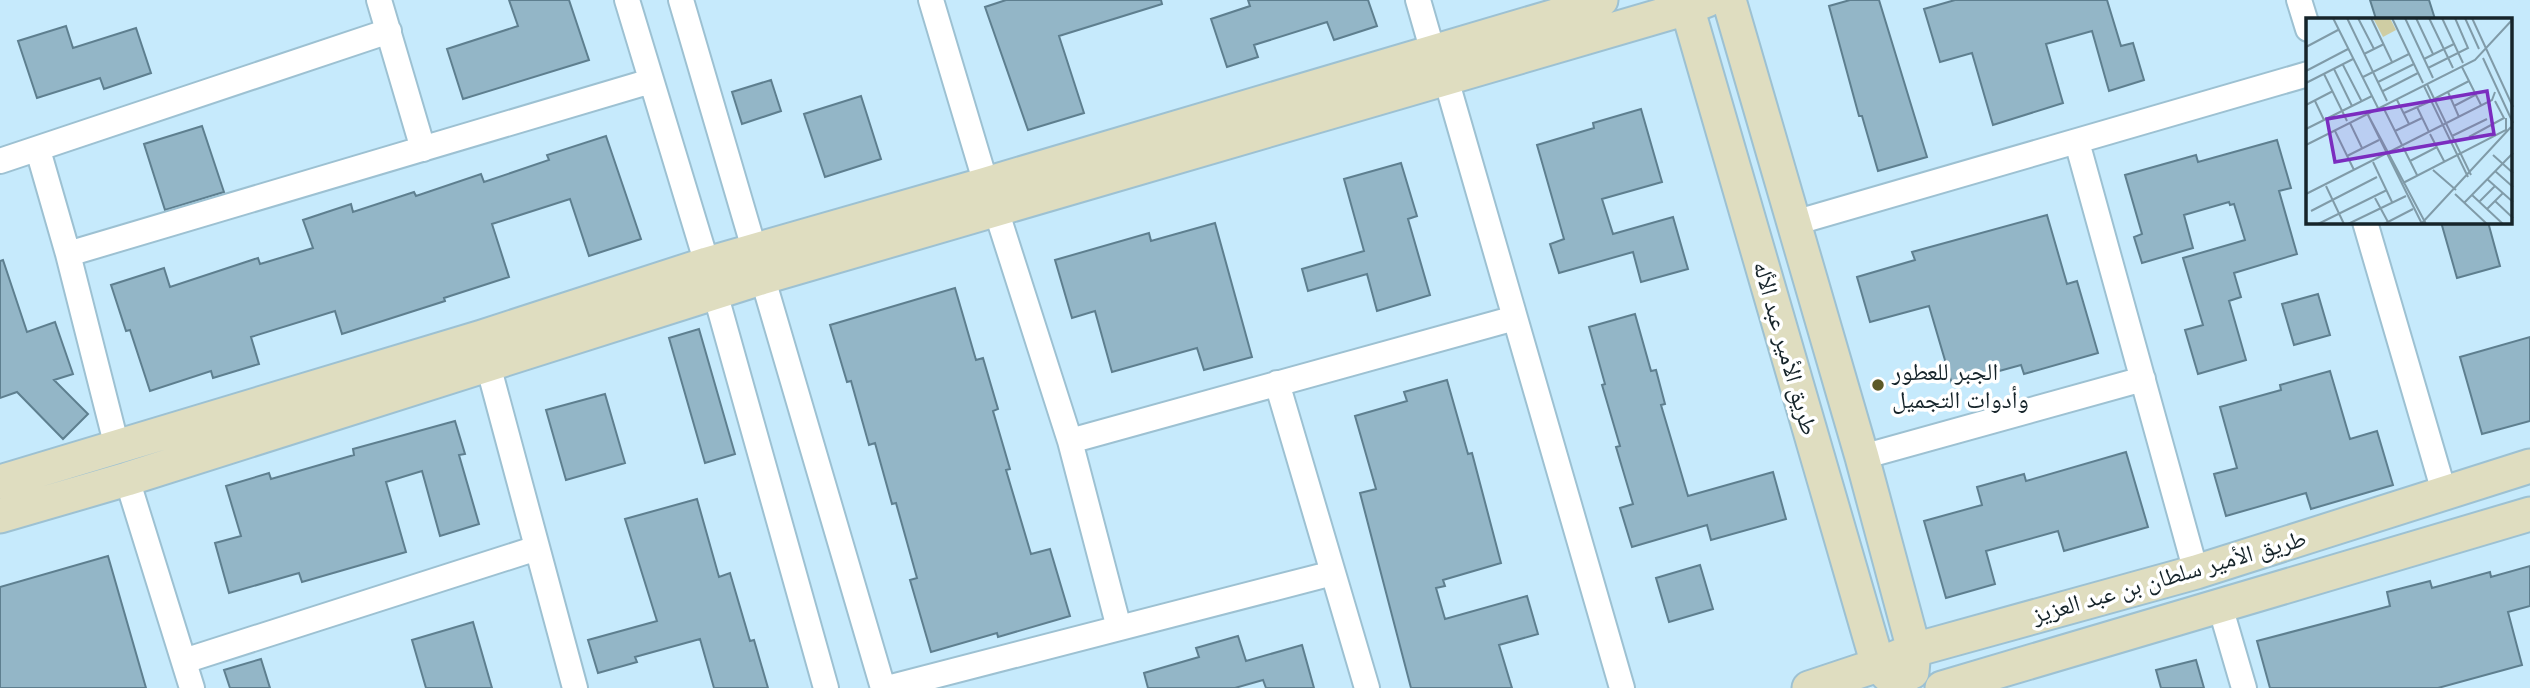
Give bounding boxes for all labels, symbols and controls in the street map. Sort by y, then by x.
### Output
inset map [2306,18,2512,224]
street label: طريق الأمير عبد الأله [1746,257,1826,439]
place label: الجبر للعطور وأدوات التجميل [1891,356,2029,415]
marker: الجبر للعطور وأدوات التجميل [1870,377,1886,393]
street label: طريق الأمير سلطان بن عبد العزيز [2027,522,2310,630]

